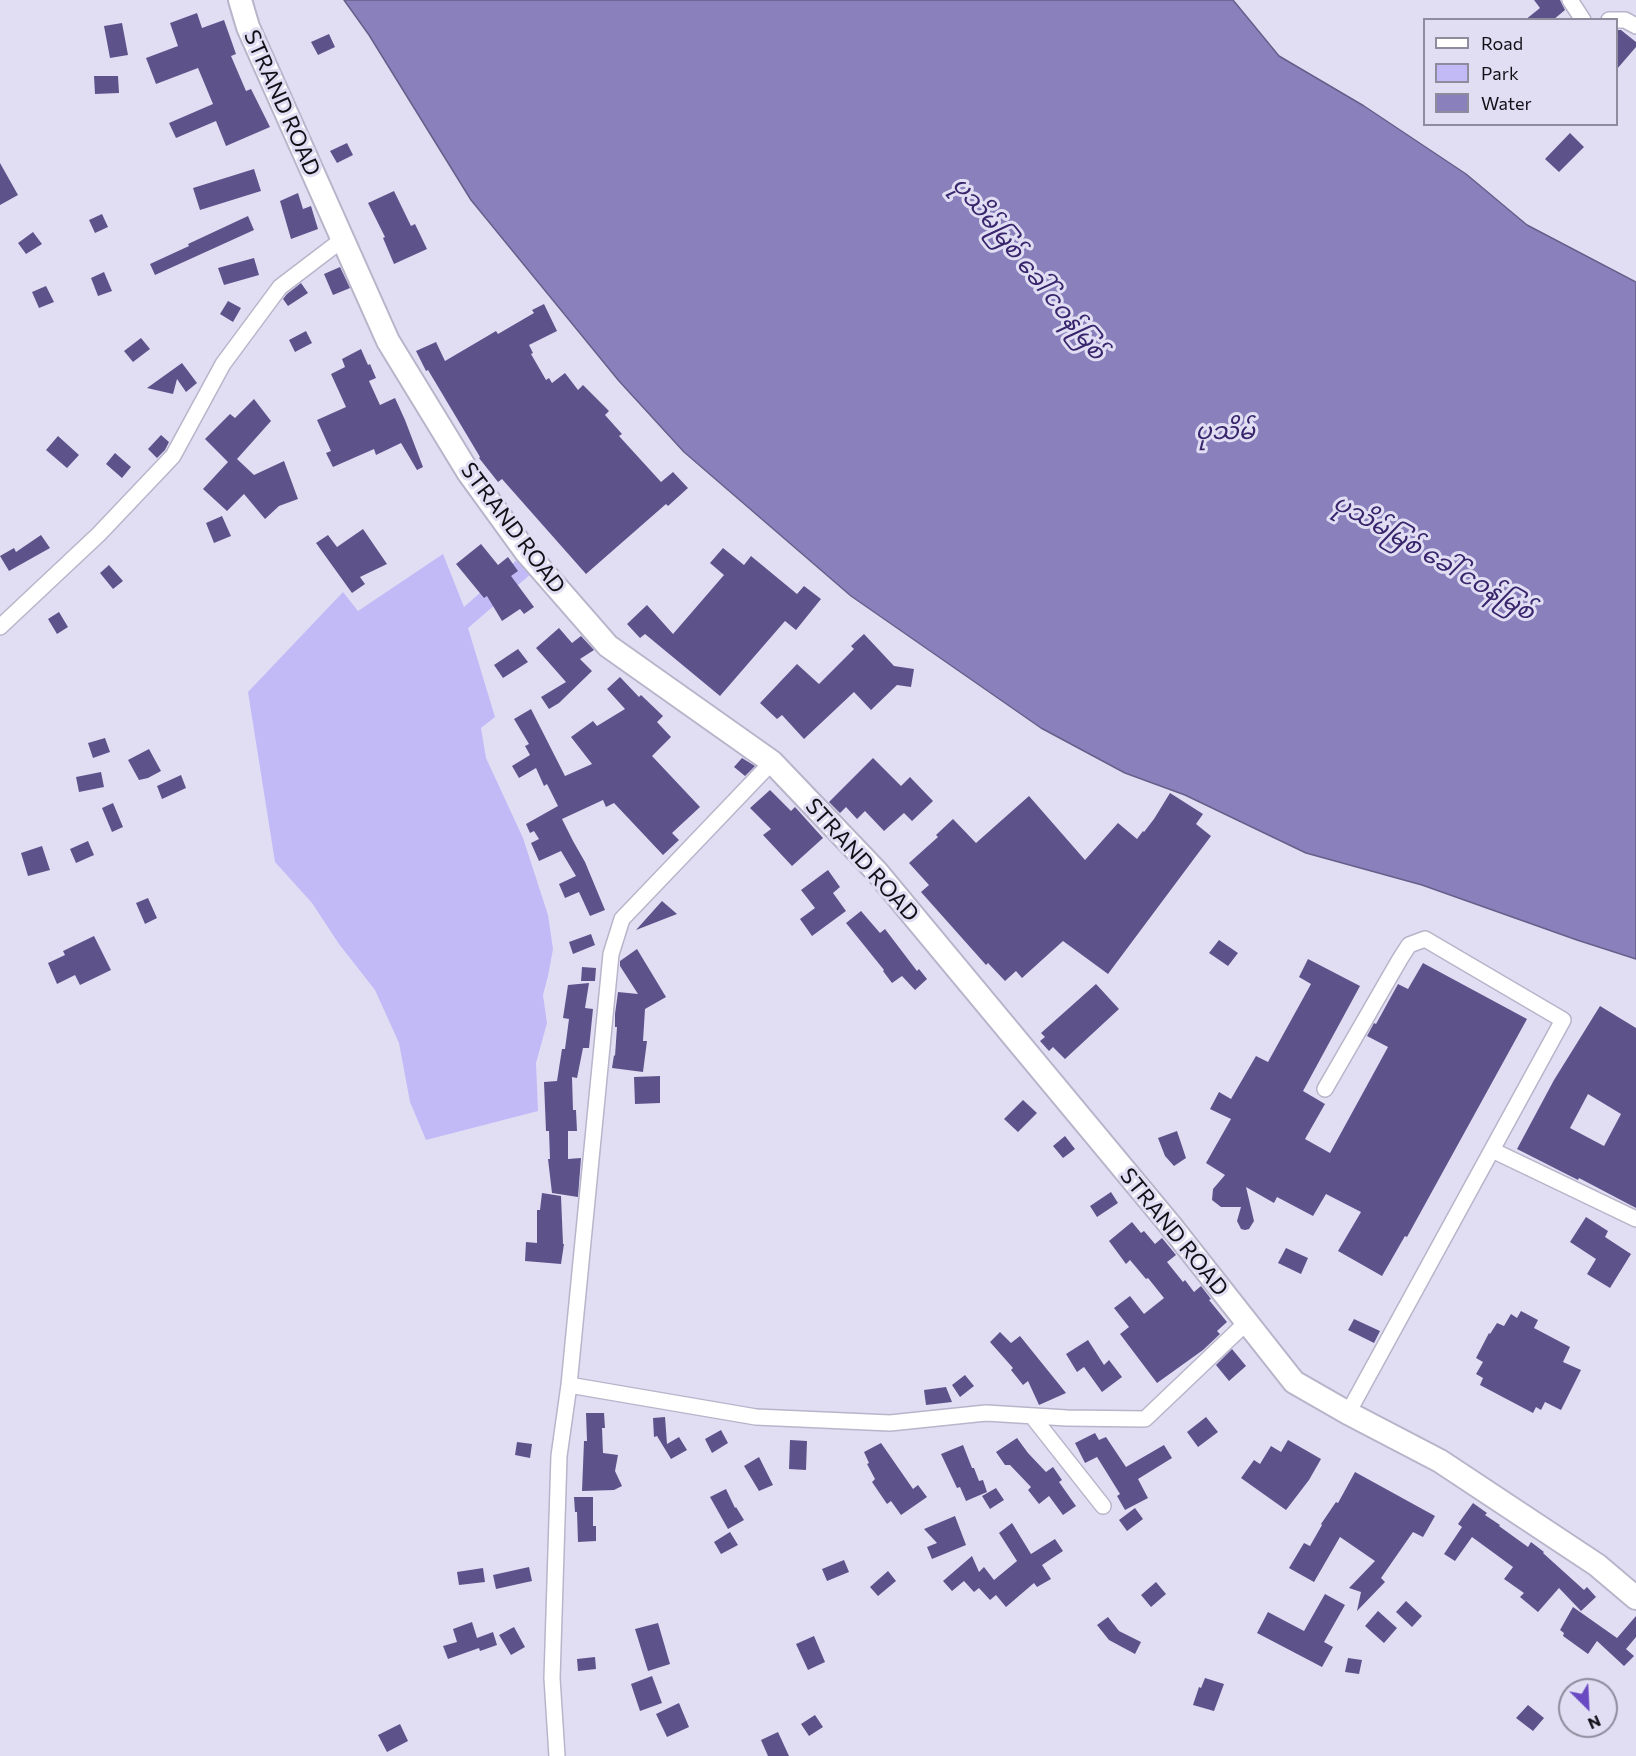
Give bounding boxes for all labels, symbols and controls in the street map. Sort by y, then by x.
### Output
legend [1423,18,1618,126]
street label: STRAND ROAD [238,26,326,180]
text: Road [1481,32,1523,54]
text: Park [1481,62,1519,84]
text: Water [1481,92,1532,114]
water label: ပုသိမ်မြစ် ခေါ် ငဝန်မြစ် [946,171,1112,365]
water label: ပုသိမ် [1195,417,1255,445]
street label: STRAND ROAD [455,457,571,599]
water label: ပုသိမ်မြစ် ခေါ် ငဝန်မြစ် [1328,488,1540,626]
street label: STRAND ROAD [800,793,924,927]
street label: STRAND ROAD [1114,1163,1234,1301]
north arrow [1558,1678,1618,1738]
text: N [1585,1712,1604,1734]

